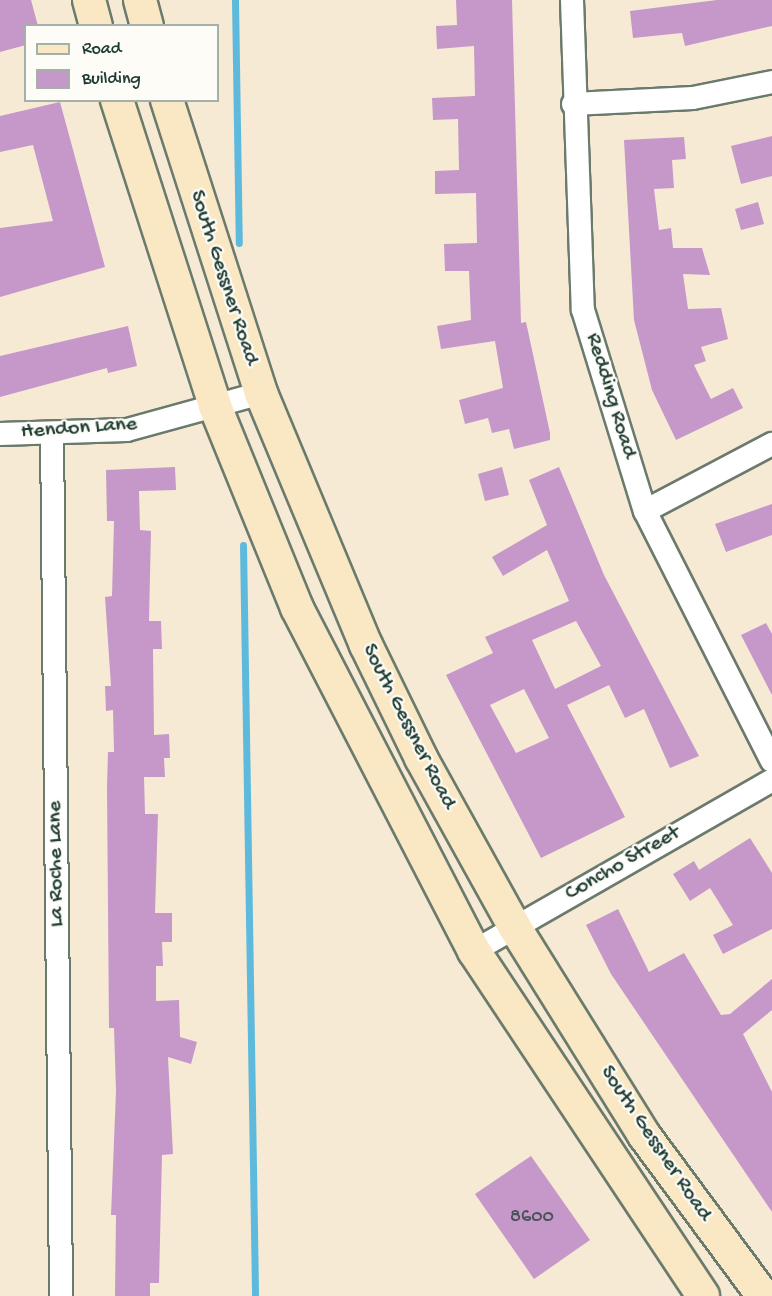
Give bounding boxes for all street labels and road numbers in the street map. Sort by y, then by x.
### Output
street label: South Gessner Road [182,187,264,369]
street label: Redding Road [578,330,642,462]
street label: Hendon Lane [20,412,138,446]
street label: South Gessner Road [355,640,461,814]
street label: La Roche Lane [43,801,71,927]
street label: Concho Street [561,820,685,908]
street label: South Gessner Road [593,1061,717,1227]

